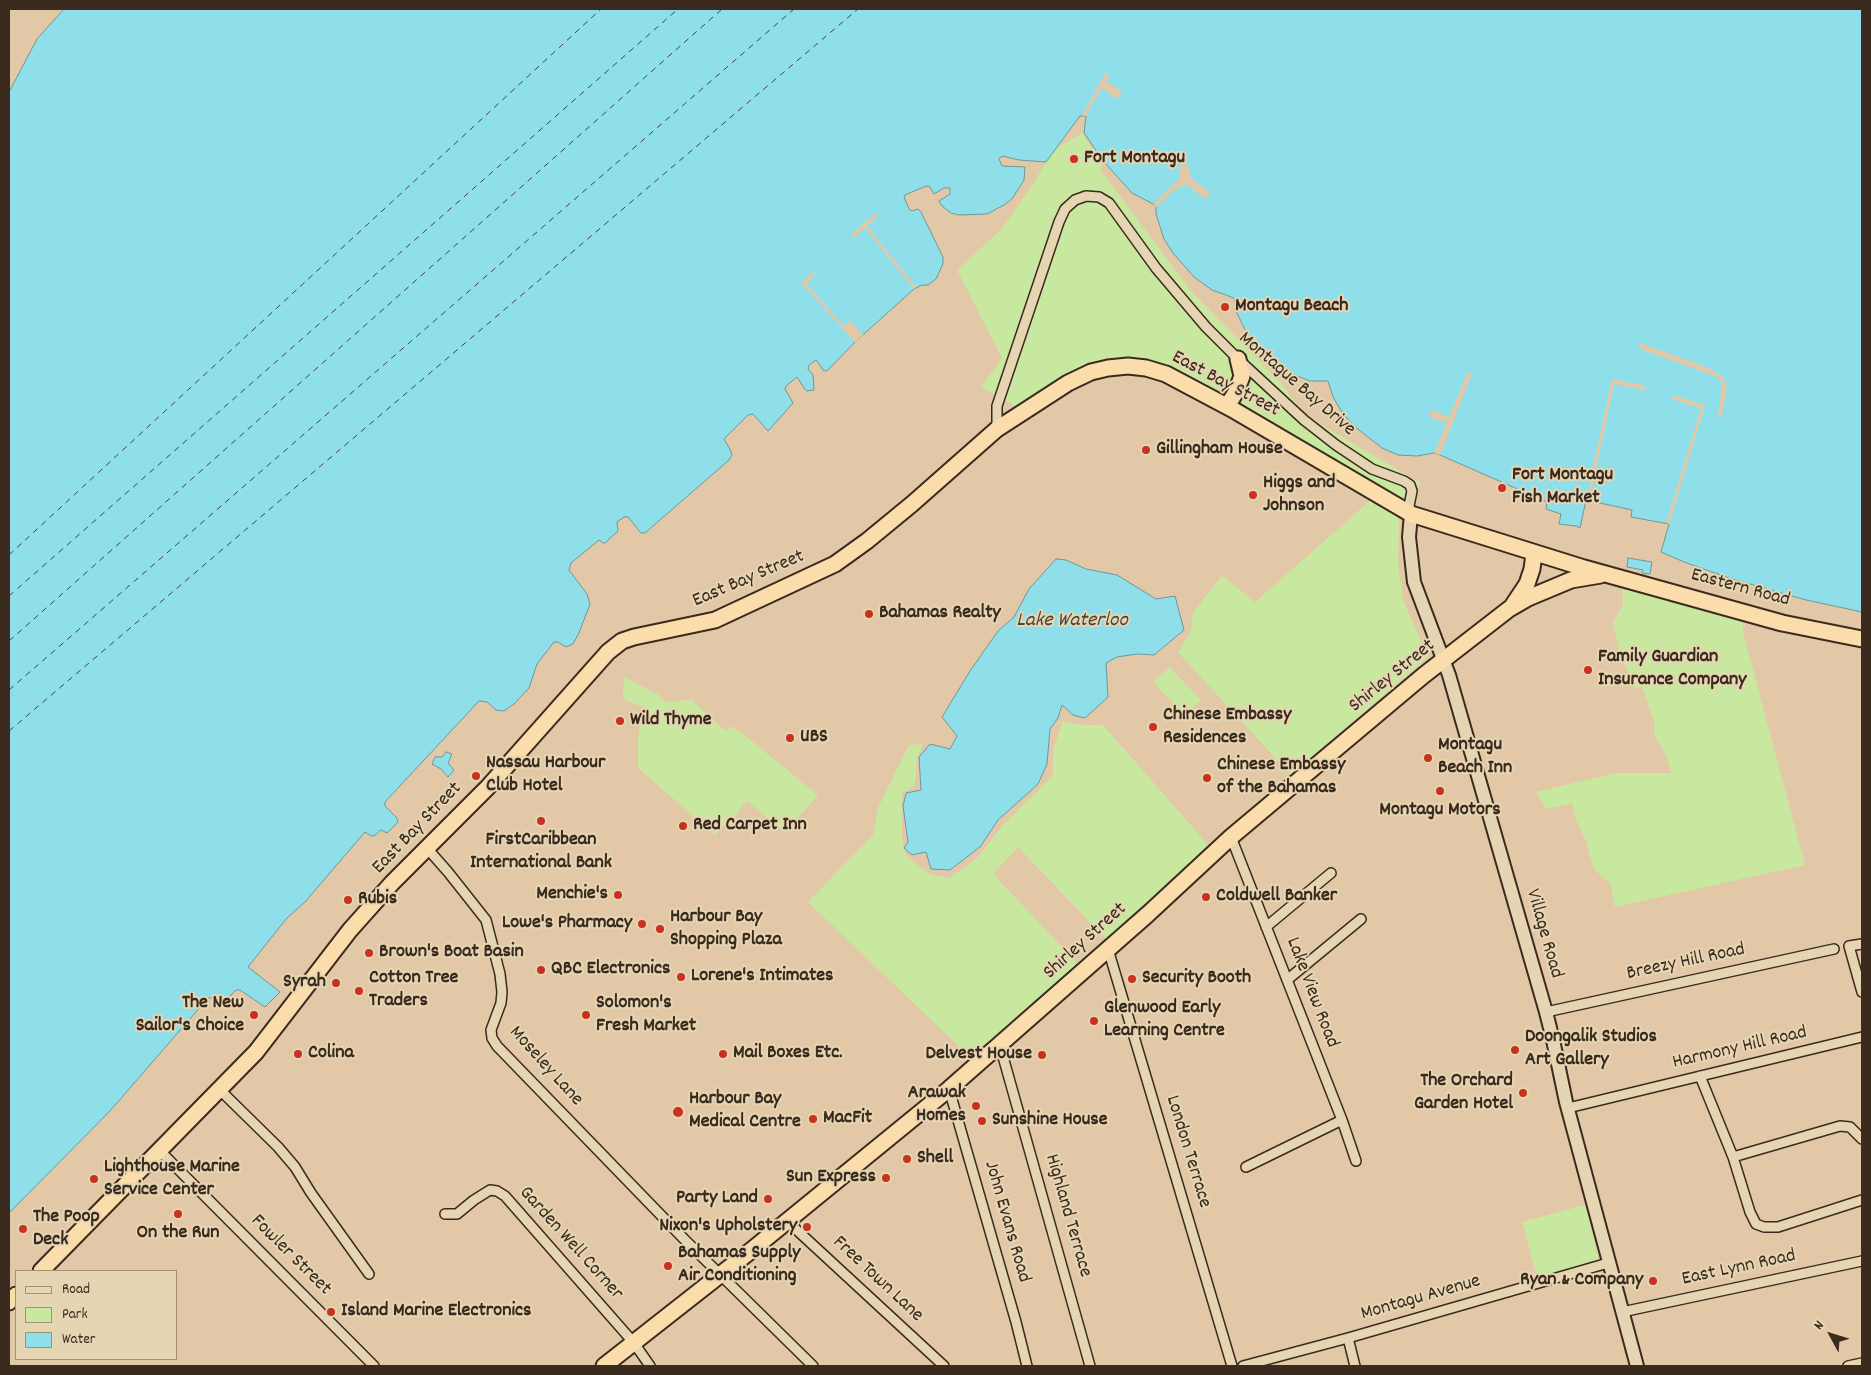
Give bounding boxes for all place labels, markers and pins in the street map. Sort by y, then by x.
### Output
place label: Fort Montagu [1084,147,1185,171]
marker: Fort Montagu [1068,153,1080,165]
place label: Montagu Beach [1235,295,1348,319]
marker: Montagu Beach [1219,301,1231,313]
place label: Gillingham House [1156,438,1283,462]
marker: Gillingham House [1140,444,1152,456]
place label: Fort Montagu Fish Market [1512,464,1613,511]
place label: Higgs and Johnson [1263,472,1335,519]
marker: Fort Montagu Fish Market [1496,482,1508,494]
marker: Higgs and Johnson [1247,489,1259,501]
place label: Bahamas Realty [879,602,1001,626]
marker: Bahamas Realty [863,608,875,620]
place label: Family Guardian Insurance Company [1598,646,1746,693]
marker: Family Guardian Insurance Company [1582,664,1594,676]
place label: Chinese Embassy Residences [1163,704,1291,751]
place label: Wild Thyme [630,709,712,733]
marker: Wild Thyme [614,715,626,727]
marker: Chinese Embassy Residences [1147,721,1159,733]
place label: UBS [800,726,828,750]
marker: UBS [784,732,796,744]
place label: Montagu Beach Inn [1438,734,1512,781]
place label: Nassau Harbour Club Hotel [486,752,605,799]
marker: Montagu Beach Inn [1422,752,1434,764]
place label: Chinese Embassy of the Bahamas [1217,754,1345,801]
marker: Nassau Harbour Club Hotel [470,770,482,782]
marker: Chinese Embassy of the Bahamas [1201,772,1213,784]
marker: Montagu Motors [1434,785,1446,797]
place label: Montagu Motors [1379,799,1501,823]
place label: Red Carpet Inn [693,814,807,838]
marker: FirstCaribbean International Bank [535,815,547,827]
marker: Red Carpet Inn [677,820,689,832]
place label: FirstCaribbean International Bank [470,829,612,876]
place label: Menchie's [536,883,608,907]
place label: Coldwell Banker [1216,885,1337,909]
place label: Rubis [358,888,397,912]
marker: Menchie's [612,889,624,901]
marker: Coldwell Banker [1200,891,1212,903]
marker: Rubis [342,894,354,906]
place label: Harbour Bay Shopping Plaza [670,906,782,953]
place label: Lowe's Pharmacy [502,912,632,936]
marker: Lowe's Pharmacy [636,918,648,930]
marker: Harbour Bay Shopping Plaza [654,923,666,935]
place label: Brown's Boat Basin [379,941,524,965]
marker: Brown's Boat Basin [363,947,375,959]
place label: QBC Electronics [551,958,670,982]
marker: QBC Electronics [535,964,547,976]
place label: Lorene's Intimates [691,965,833,989]
place label: Cotton Tree Traders [369,967,458,1014]
place label: Security Booth [1142,967,1251,991]
place label: Syrah [283,971,326,995]
marker: Lorene's Intimates [675,971,687,983]
marker: Security Booth [1126,973,1138,985]
marker: Syrah [330,977,342,989]
marker: Cotton Tree Traders [353,985,365,997]
place label: The New Sailor's Choice [136,992,244,1039]
place label: Solomon's Fresh Market [596,992,696,1039]
place label: Glenwood Early Learning Centre [1104,997,1225,1044]
marker: The New Sailor's Choice [248,1009,260,1021]
marker: Solomon's Fresh Market [580,1009,592,1021]
marker: Glenwood Early Learning Centre [1088,1015,1100,1027]
place label: Doongalik Studios Art Gallery [1525,1026,1657,1073]
place label: Colina [308,1042,354,1066]
place label: Mail Boxes Etc. [733,1042,843,1066]
place label: Delvest House [926,1043,1032,1067]
marker: Doongalik Studios Art Gallery [1509,1044,1521,1056]
marker: Colina [292,1048,304,1060]
marker: Mail Boxes Etc. [717,1048,729,1060]
marker: Delvest House [1036,1049,1048,1061]
place label: The Orchard Garden Hotel [1414,1070,1513,1117]
place label: Arawak Homes [908,1082,966,1129]
marker: The Orchard Garden Hotel [1517,1087,1529,1099]
place label: Harbour Bay Medical Centre [689,1088,801,1135]
marker: Arawak Homes [970,1100,982,1112]
marker: Harbour Bay Medical Centre [671,1105,685,1119]
place label: MacFit [823,1107,872,1131]
place label: Sunshine House [992,1109,1108,1133]
marker: MacFit [807,1113,819,1125]
marker: Sunshine House [976,1115,988,1127]
place label: Shell [917,1147,953,1171]
marker: Shell [901,1153,913,1165]
place label: Lighthouse Marine Service Center [104,1156,240,1203]
place label: Sun Express [786,1166,876,1190]
marker: Sun Express [880,1172,892,1184]
marker: Lighthouse Marine Service Center [88,1173,100,1185]
place label: Party Land [676,1187,758,1211]
marker: Party Land [762,1193,774,1205]
place label: The Poop Deck [33,1206,100,1253]
marker: On the Run [172,1208,184,1220]
place label: Nixon's Upholstery [659,1215,797,1239]
marker: Nixon's Upholstery [801,1221,813,1233]
place label: On the Run [137,1222,219,1246]
marker: The Poop Deck [17,1223,29,1235]
place label: Bahamas Supply Air Conditioning [678,1242,800,1289]
marker: Bahamas Supply Air Conditioning [662,1260,674,1272]
place label: Ryan & Company [1520,1269,1643,1293]
marker: Ryan & Company [1647,1275,1659,1287]
place label: Island Marine Electronics [341,1300,531,1324]
marker: Island Marine Electronics [325,1306,337,1318]

